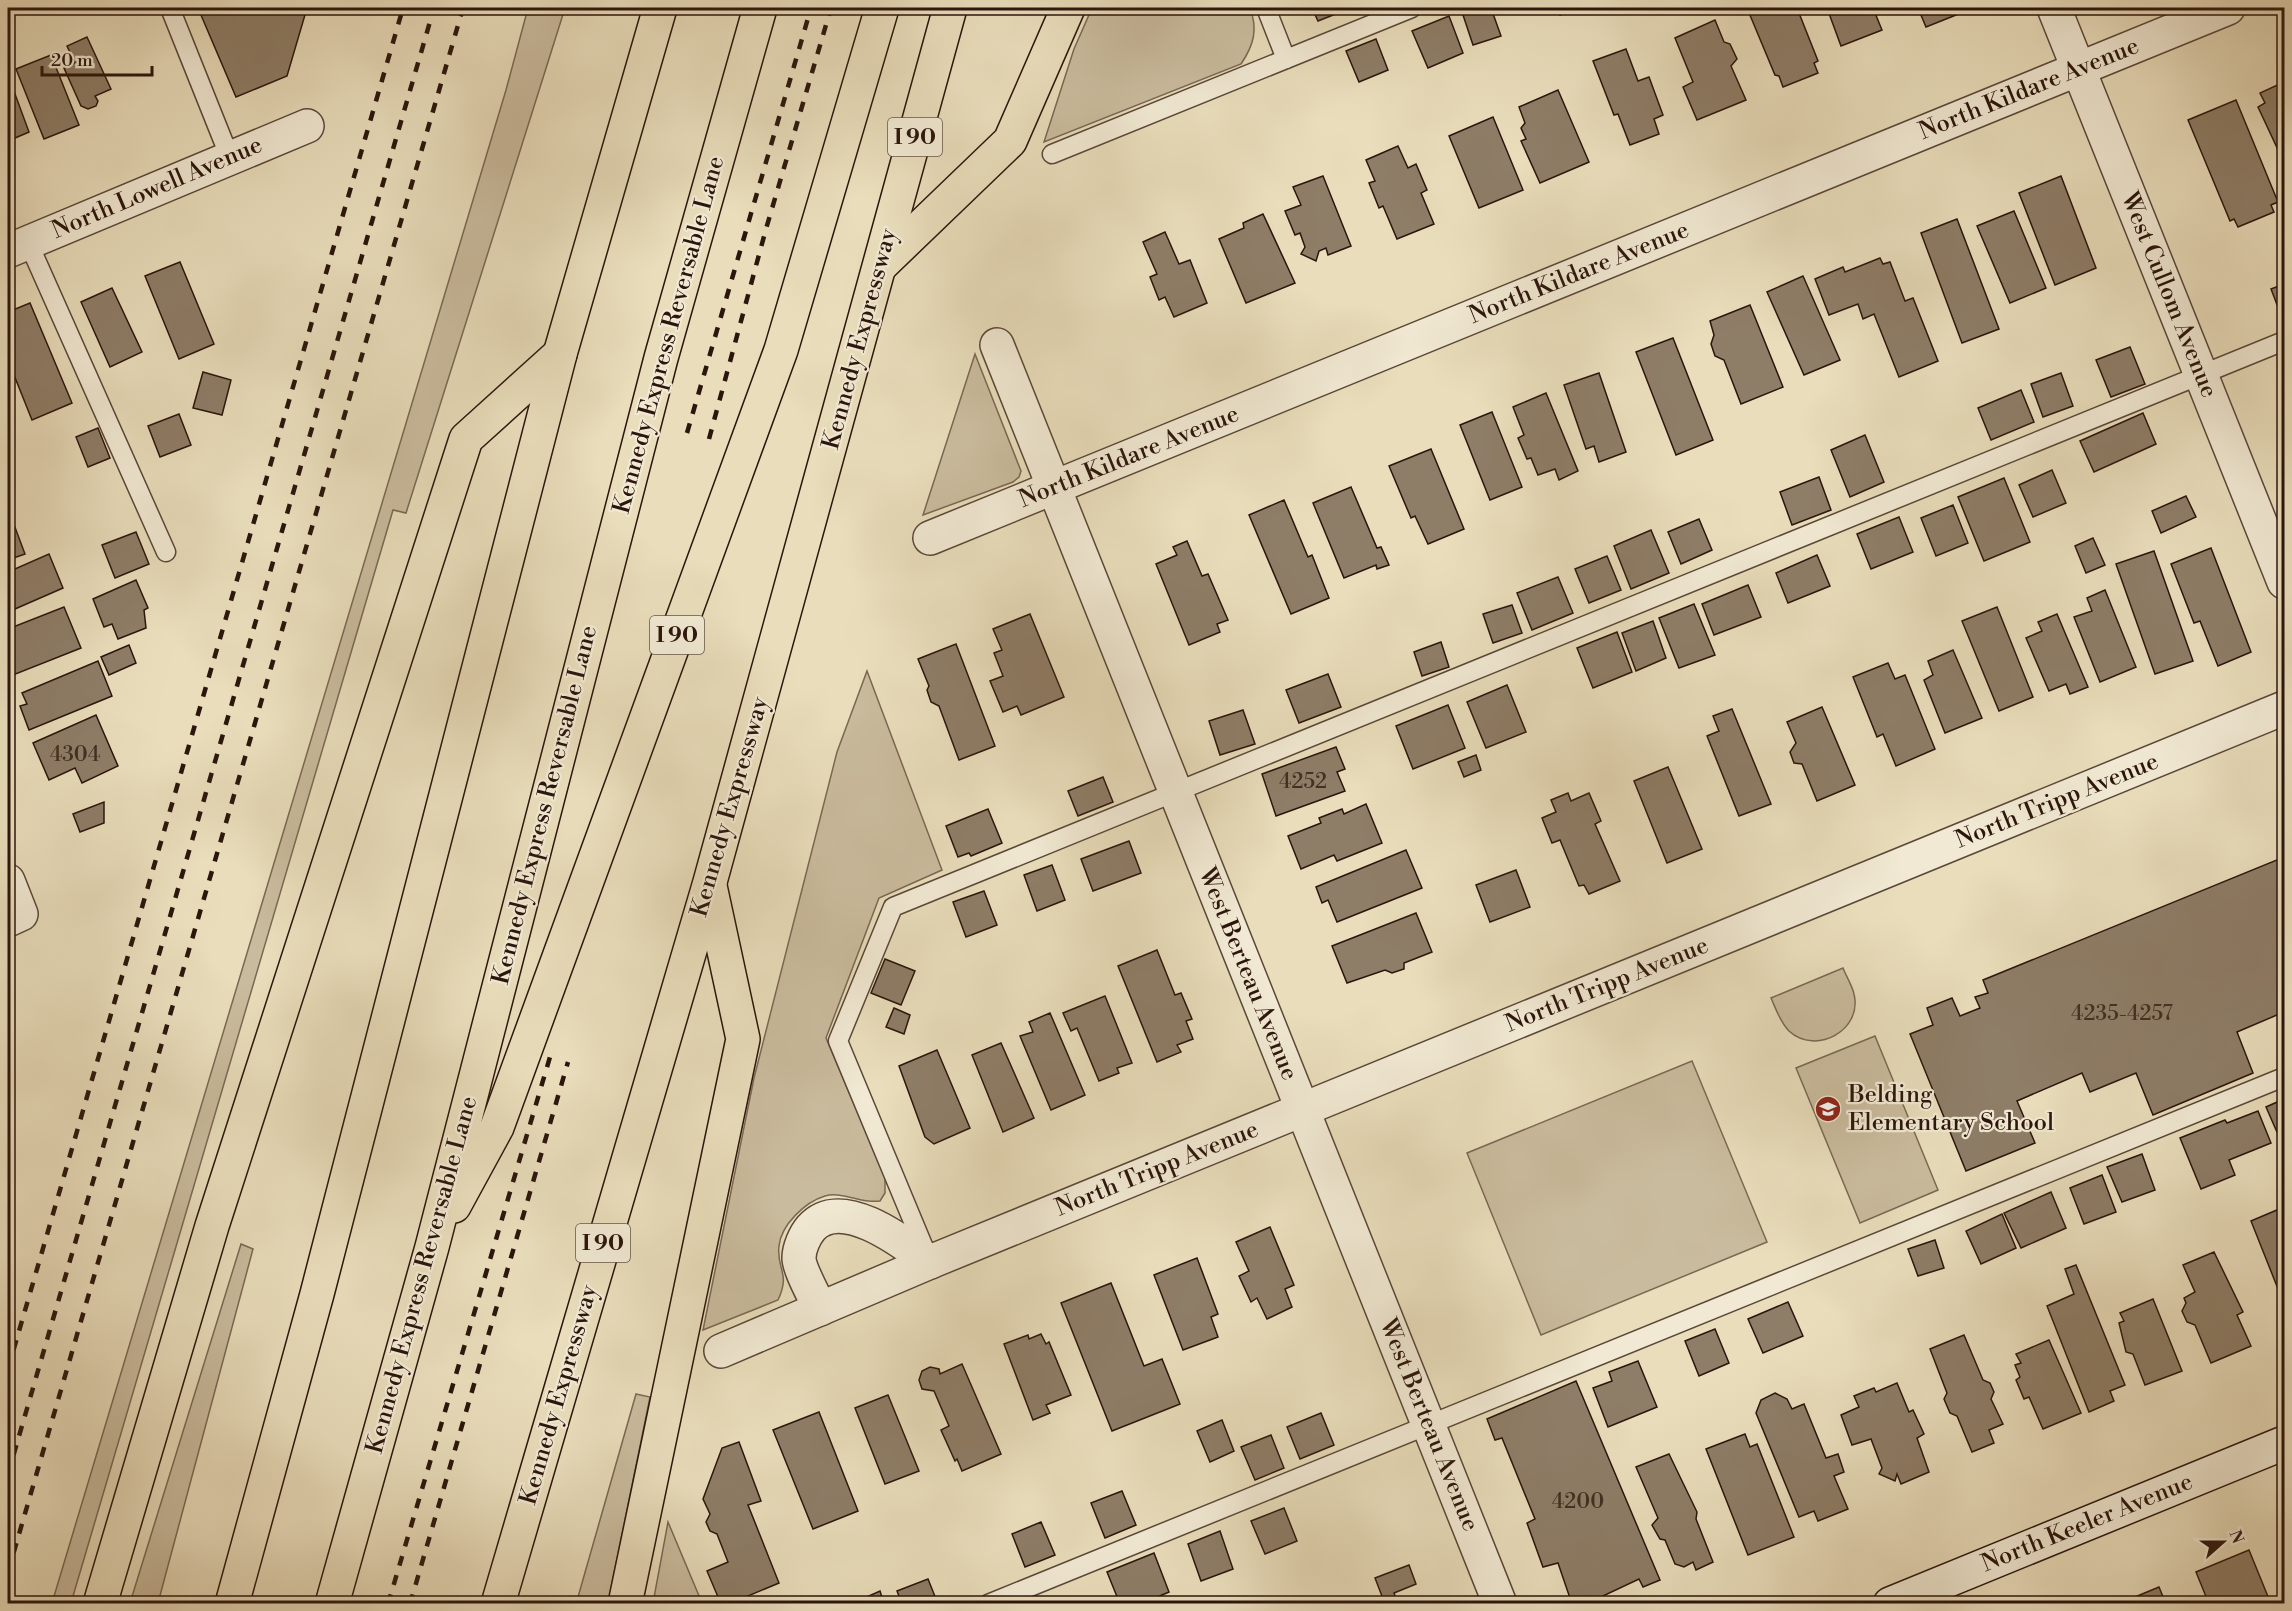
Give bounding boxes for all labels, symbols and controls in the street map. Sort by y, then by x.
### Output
street label: North Kildare Avenue [1915,31,2143,147]
scale bar [42,39,152,77]
text: 20 m [51,49,93,72]
road number: I 90 [888,118,942,156]
street label: North Lowell Avenue [47,130,267,246]
street label: Kennedy Express Reversable Lane [607,153,731,517]
street label: West Cullom Avenue [2114,187,2224,402]
street label: North Kildare Avenue [1465,215,1693,331]
street label: Kennedy Expressway [816,225,904,453]
street label: North Kildare Avenue [1015,399,1243,515]
road number: I 90 [650,616,704,654]
street label: Kennedy Express Reversable Lane [486,622,604,988]
street label: Kennedy Expressway [684,693,776,920]
house number: 4304 [50,742,100,768]
street label: North Tripp Avenue [1951,747,2163,855]
house number: 4252 [1279,769,1327,795]
street label: West Berteau Avenue [1191,862,1304,1085]
street label: North Tripp Avenue [1501,931,1713,1039]
house number: 4235-4257 [2071,1001,2173,1027]
place label: Belding Elementary School [1847,1080,2054,1138]
street label: Kennedy Express Reversable Lane [360,1093,484,1457]
school or university icon: Belding Elementary School [1813,1094,1843,1124]
street label: North Tripp Avenue [1051,1115,1263,1223]
road number: I 90 [576,1224,630,1262]
street label: Kennedy Expressway [513,1281,605,1508]
street label: West Berteau Avenue [1372,1313,1485,1536]
street label: North Keeler Avenue [1977,1467,2197,1579]
house number: 4200 [1552,1489,1604,1515]
north arrow [2193,1512,2253,1572]
text: N [2224,1527,2248,1547]

